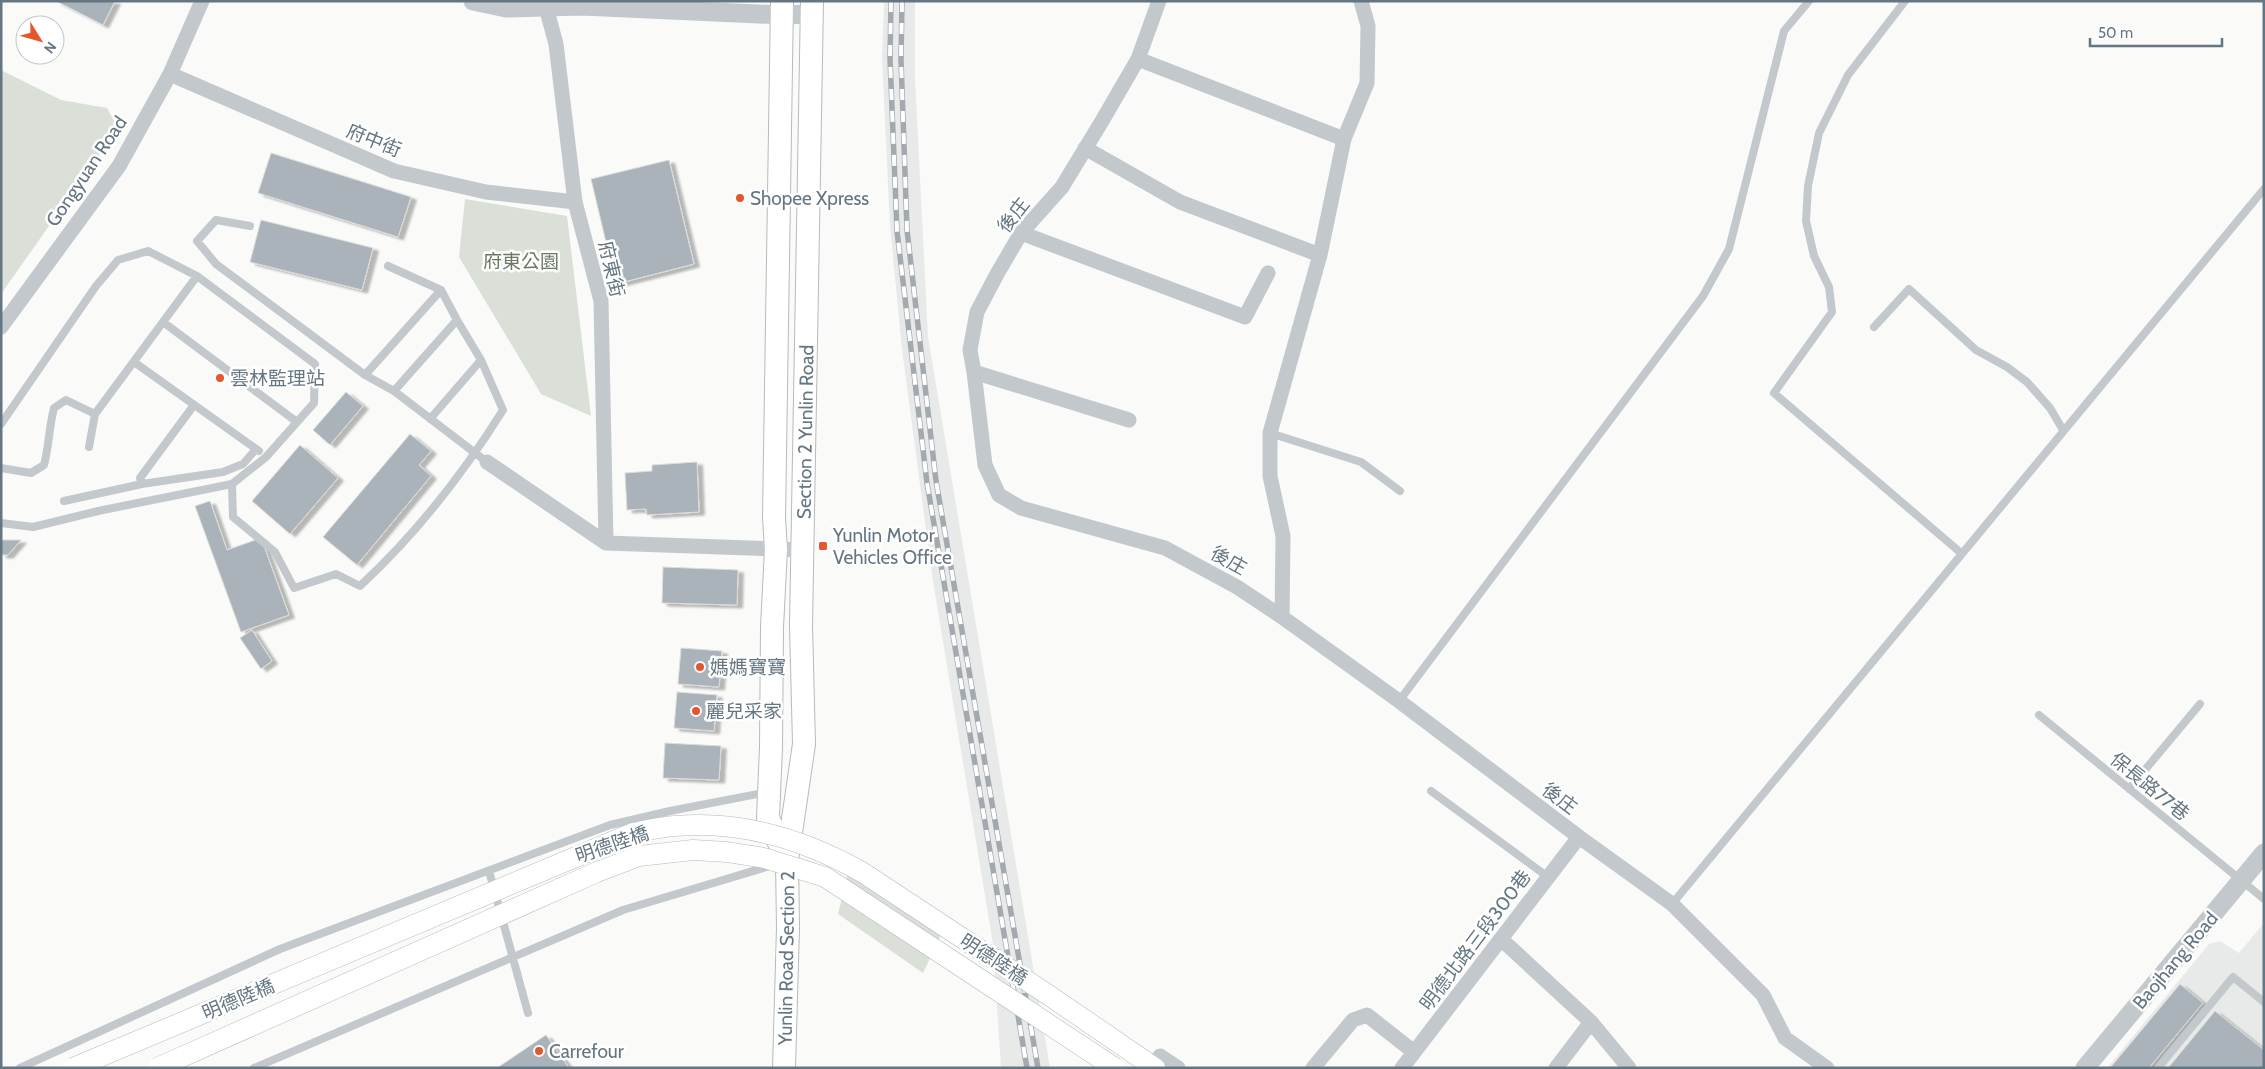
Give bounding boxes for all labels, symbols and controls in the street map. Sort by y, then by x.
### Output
north arrow [15,15,65,65]
scale bar [2090,15,2222,47]
text: 50 m [2098,24,2133,42]
text: N [40,38,61,57]
street label: Gongyuan Road [41,112,132,231]
street label: 府中街 [343,119,405,162]
place label: Shopee Xpress [750,187,869,210]
marker: Shopee Xpress [734,192,746,204]
street label: 後庄 [993,193,1034,237]
street label: 府東街 [594,239,629,299]
park label: 府東公園 [483,250,559,273]
street label: Section 2 Yunlin Road [792,345,819,519]
place label: 雲林監理站 [230,367,325,390]
marker: 雲林監理站 [214,372,226,384]
place label: Yunlin Motor Vehicles Office [832,524,952,569]
marker: Yunlin Motor Vehicles Office [817,540,829,552]
street label: 後庄 [1207,541,1251,580]
place label: 媽媽寶寶 [710,656,786,679]
marker: 媽媽寶寶 [694,661,706,673]
place label: 麗兒采家 [706,700,782,723]
marker: 麗兒采家 [690,705,702,717]
street label: 保長路77巷 [2105,748,2194,825]
street label: 後庄 [1538,778,1582,819]
street label: 明德陸橋 [572,821,652,868]
street label: 明德北路三段300巷 [1415,866,1536,1015]
street label: Yunlin Road Section 2 [773,871,800,1046]
street label: Baojhang Road [2128,907,2223,1014]
street label: 明德陸橋 [956,929,1032,990]
street label: 明德陸橋 [199,974,278,1025]
place label: Carrefour [549,1040,624,1063]
marker: Carrefour [533,1045,545,1057]

